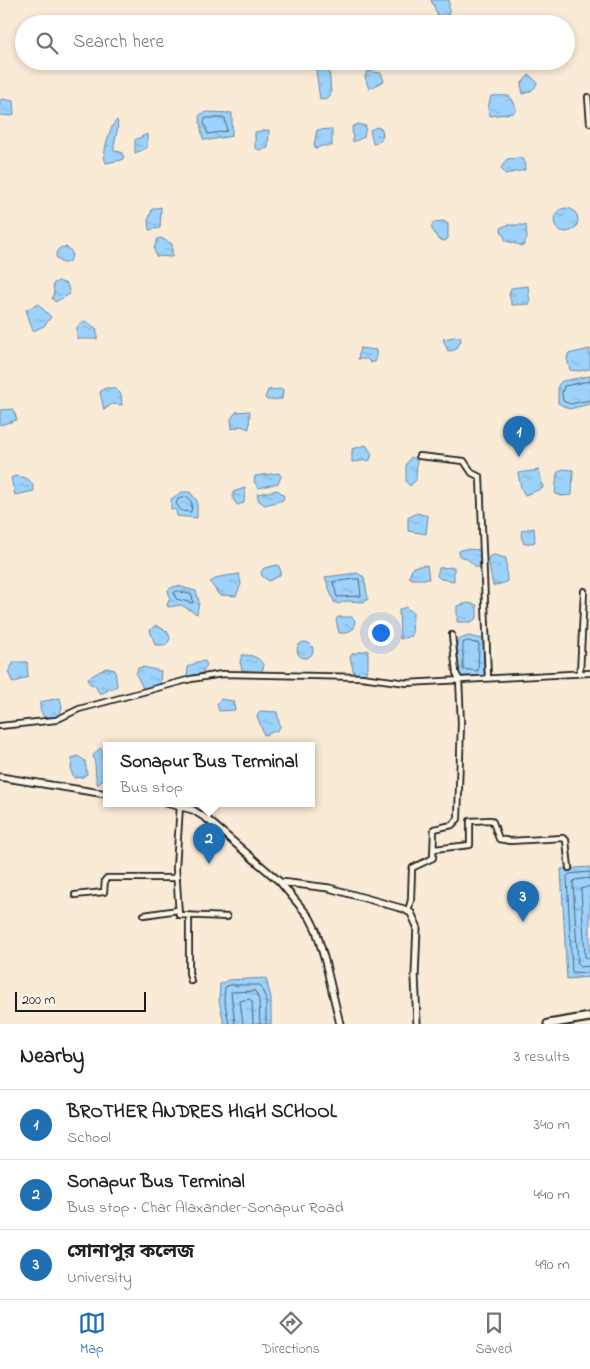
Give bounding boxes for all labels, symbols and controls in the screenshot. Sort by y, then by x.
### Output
search box [15,15,575,70]
icon: search [33,29,61,57]
text: Search here [73,29,164,56]
pin: 1 [503,416,535,457]
your location [368,620,394,646]
popup [103,742,315,807]
text: Sonapur Bus Terminal [120,749,298,776]
text: Bus stop [120,776,183,800]
pin: 2 [193,823,225,864]
pin: 3 [507,881,539,922]
scale bar [15,989,146,1012]
text: 200 m [22,990,55,1011]
text: Nearby [20,1042,84,1072]
text: 3 results [514,1045,570,1069]
text: BROTHER ANDRES HIGH SCHOOL [67,1099,337,1126]
text: 1 [33,1113,39,1137]
text: 340 m [533,1113,570,1137]
text: School [67,1126,111,1150]
text: Sonapur Bus Terminal [67,1169,245,1196]
text: 2 [32,1183,40,1207]
text: 440 m [533,1183,570,1207]
text: Bus stop · Char Alaxander-Sonapur Road [67,1196,344,1220]
text: সোনাপুর কলেজ [67,1239,194,1266]
text: 3 [33,1253,39,1277]
text: 490 m [535,1253,570,1277]
text: University [67,1266,132,1290]
tab: Map [78,1309,106,1360]
tab: Directions [262,1309,320,1360]
tab: Saved [476,1309,512,1360]

